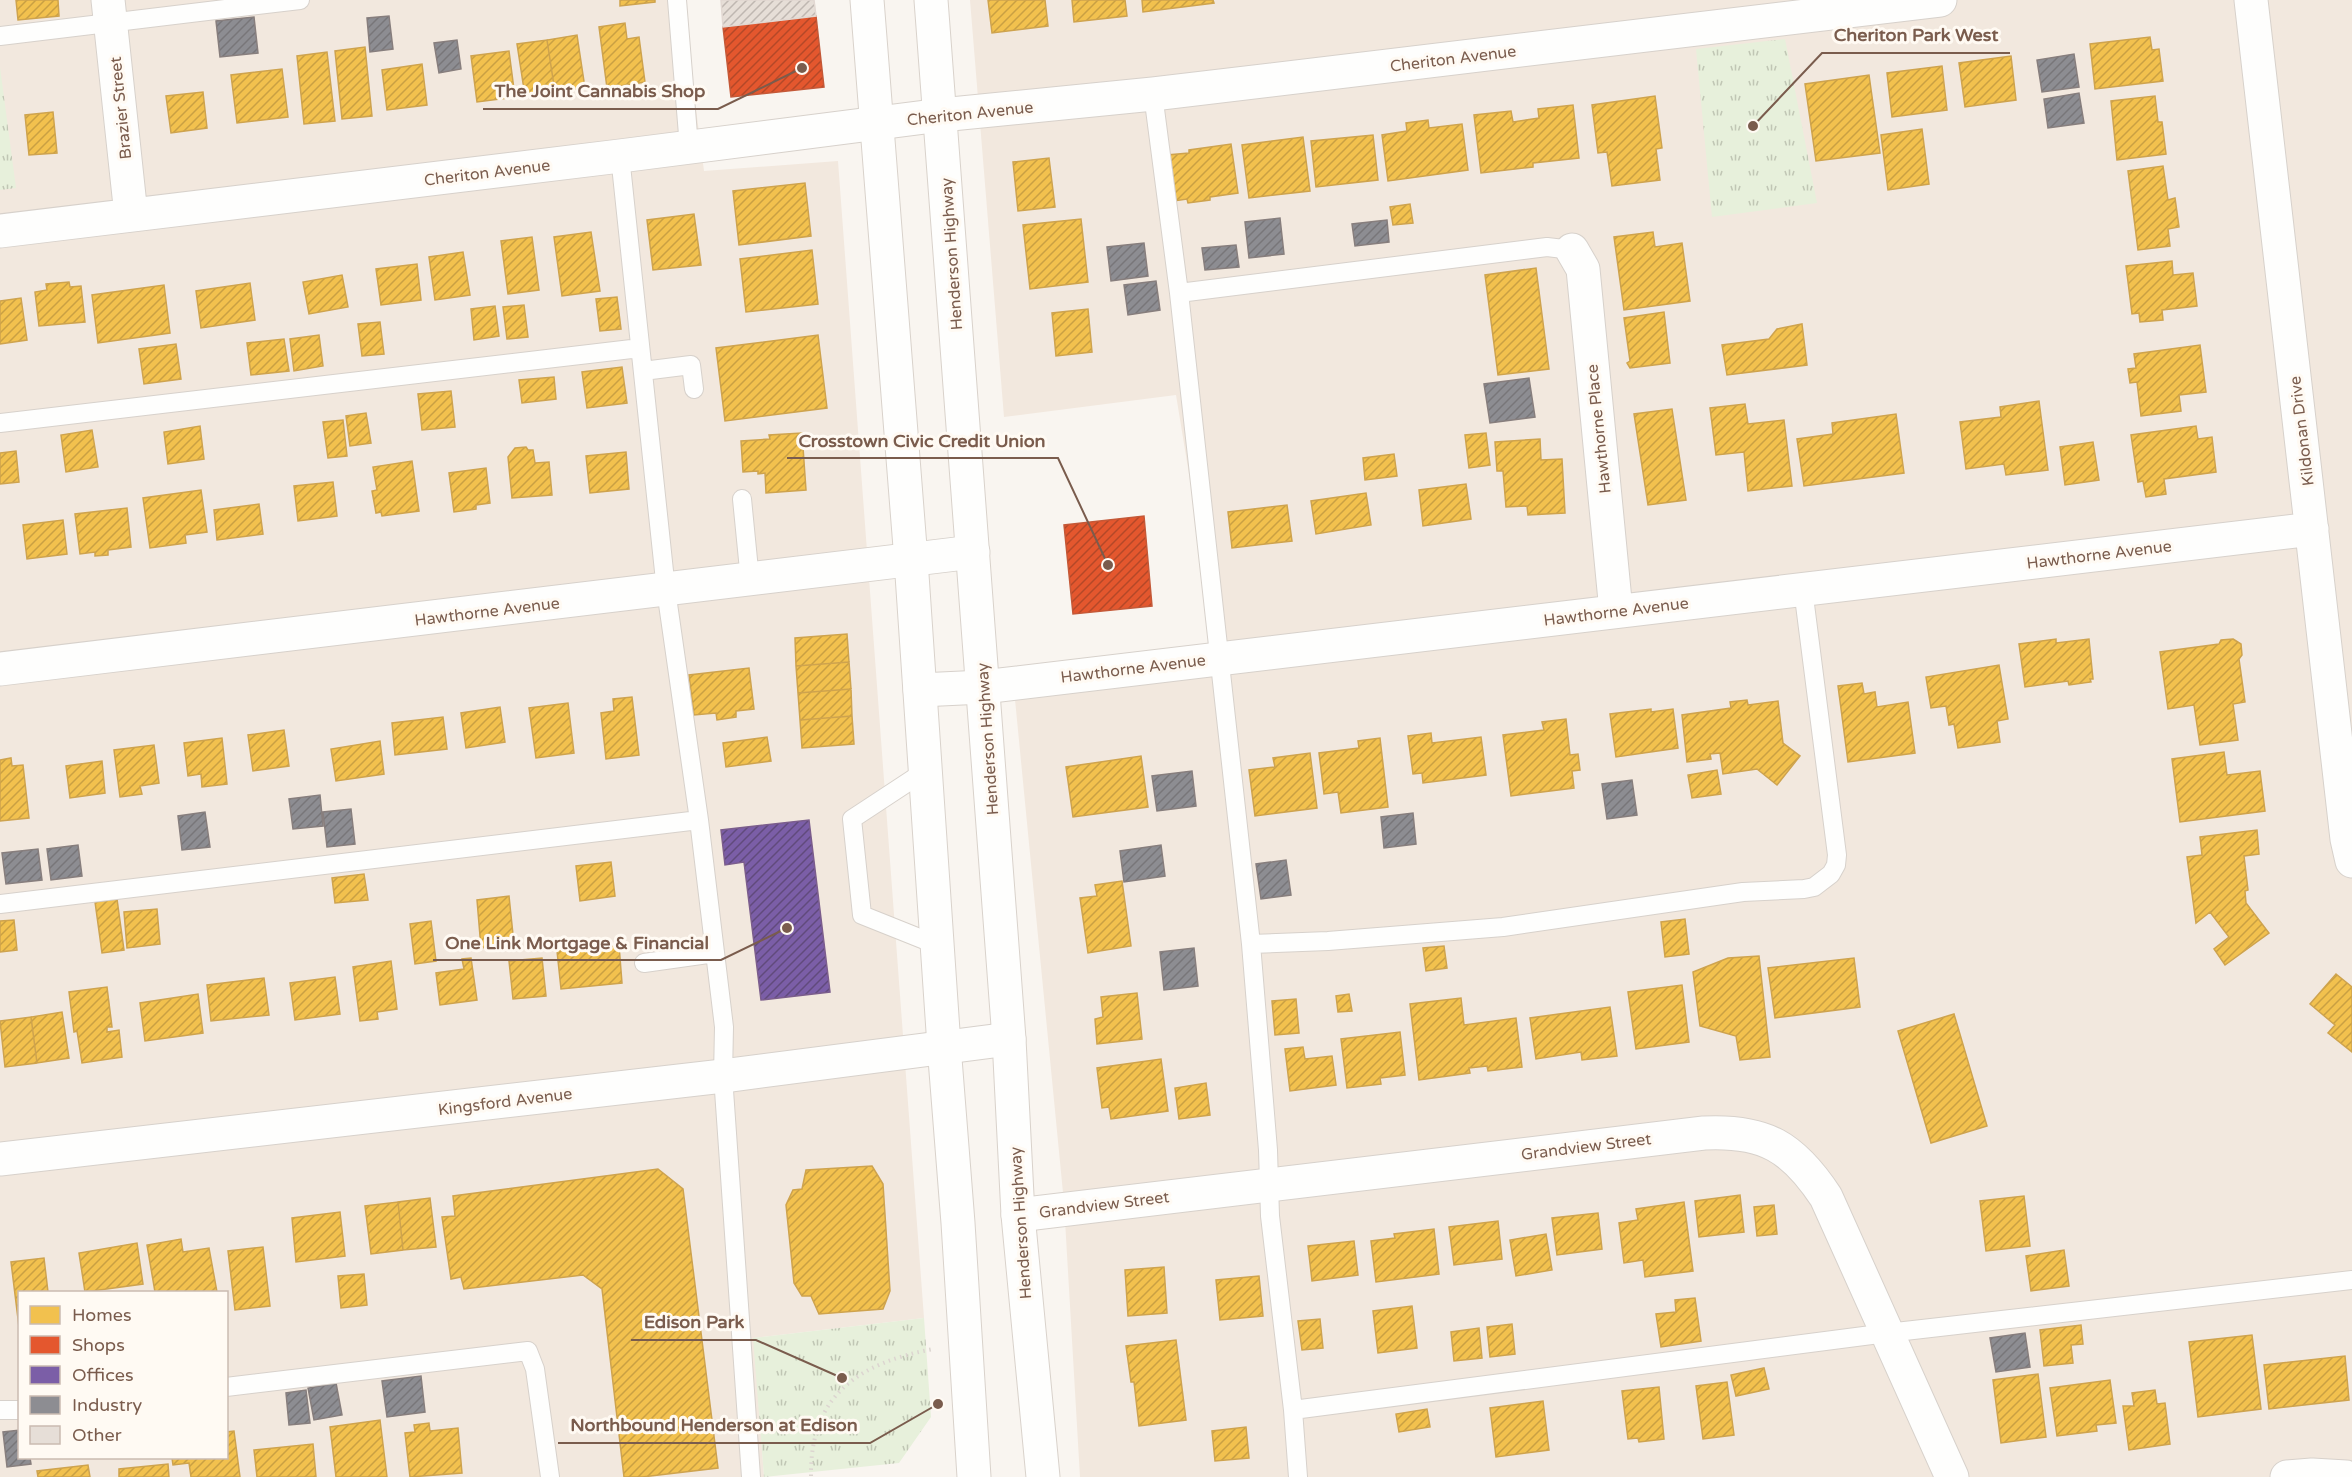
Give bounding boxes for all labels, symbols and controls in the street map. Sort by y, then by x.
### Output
callout: Cheriton Park West [1822,17,2010,53]
text: Cheriton Park West [1834,24,1998,46]
street label: Cheriton Avenue [1389,41,1517,77]
street label: Brazier Street [106,56,136,160]
callout: The Joint Cannabis Shop [483,73,718,109]
text: The Joint Cannabis Shop [494,80,705,102]
street label: Cheriton Avenue [906,97,1034,131]
street label: Cheriton Avenue [423,155,551,191]
street label: Henderson Highway [937,177,967,331]
street label: Hawthorne Place [1582,363,1616,494]
street label: Kildonan Drive [2285,375,2319,487]
callout: Crosstown Civic Credit Union [787,422,1058,458]
text: Crosstown Civic Credit Union [798,430,1046,452]
street label: Hawthorne Avenue [2026,536,2173,574]
street label: Hawthorne Avenue [414,593,561,631]
street label: Hawthorne Avenue [1543,593,1690,631]
street label: Hawthorne Avenue [1060,650,1207,688]
street label: Henderson Highway [973,662,1003,816]
callout: One Link Mortgage & Financial [433,924,721,960]
text: One Link Mortgage & Financial [445,932,709,954]
street label: Kingsford Avenue [437,1084,573,1120]
street label: Grandview Street [1520,1129,1652,1165]
street label: Henderson Highway [1006,1146,1036,1300]
street label: Grandview Street [1038,1187,1170,1223]
legend [18,1291,228,1459]
text: Homes [72,1304,132,1326]
callout: Edison Park [631,1304,756,1340]
text: Edison Park [644,1311,745,1333]
text: Shops [72,1334,125,1356]
text: Offices [72,1364,134,1386]
text: Industry [72,1394,143,1416]
callout: Northbound Henderson at Edison [558,1407,870,1443]
text: Northbound Henderson at Edison [570,1414,858,1436]
text: Other [72,1424,122,1446]

